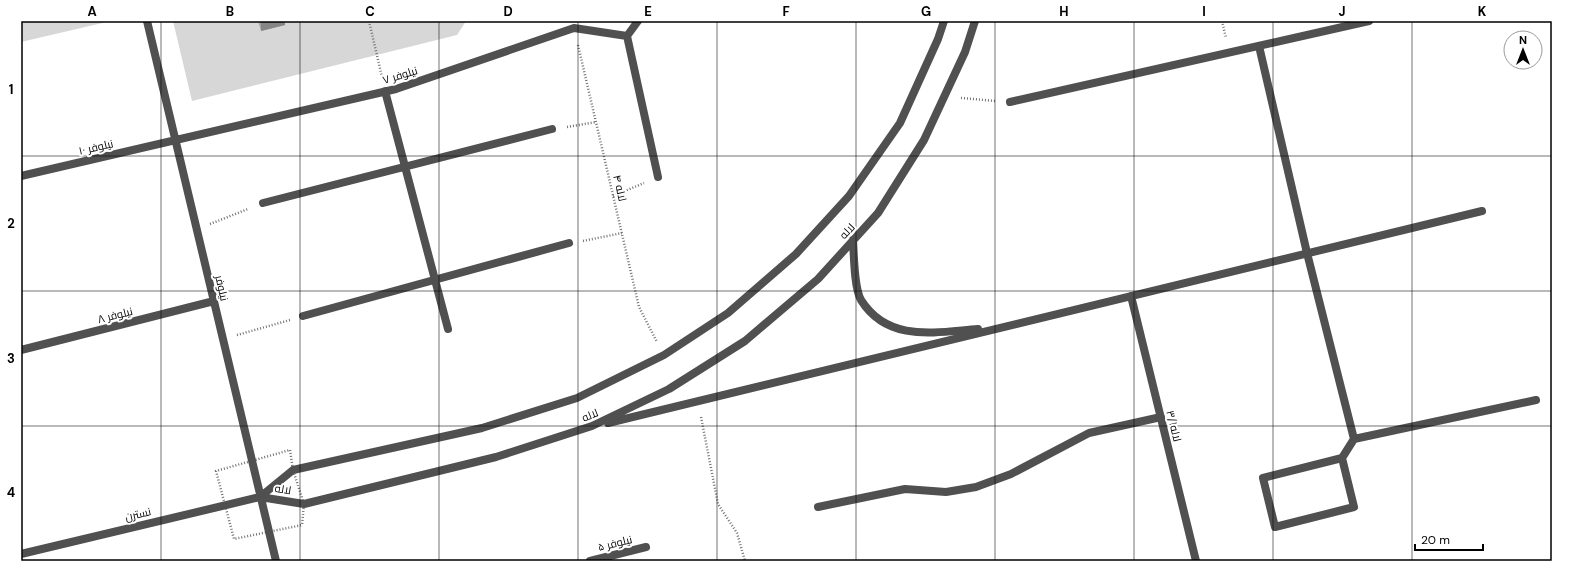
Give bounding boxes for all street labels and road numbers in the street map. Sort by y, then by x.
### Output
street label: نیلوفر ۷ [381,63,419,87]
street label: نیلوفر ۱۰ [77,136,115,158]
street label: لاله ۴ [610,173,630,203]
street label: لاله [836,220,858,242]
street label: نیلوفر [212,273,232,302]
street label: نیلوفر ۸ [96,304,134,326]
street label: لاله [580,405,600,425]
street label: لاله۳/۱ [1163,409,1185,443]
street label: لاله [274,481,292,497]
street label: نسترن [124,504,152,524]
street label: نیلوفر ۵ [596,532,634,554]

